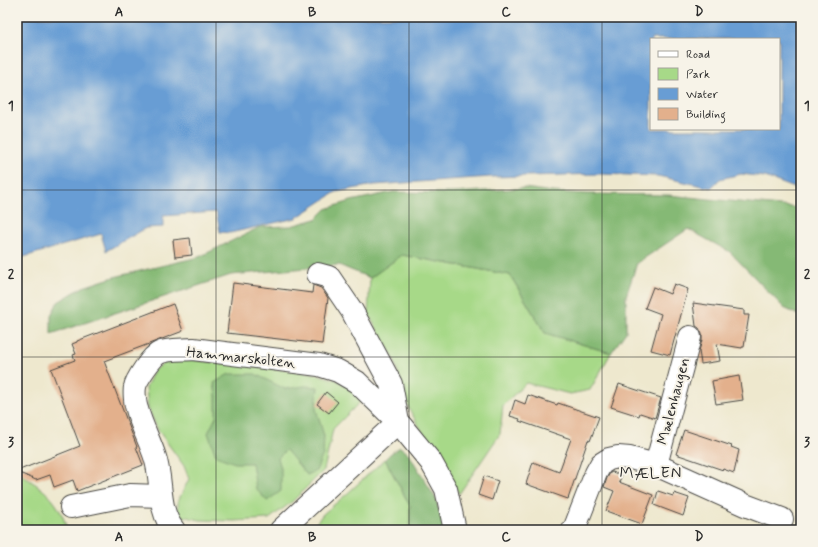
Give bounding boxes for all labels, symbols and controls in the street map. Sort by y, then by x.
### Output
text: A [115,4,123,21]
text: B [308,4,317,21]
text: C [501,4,511,21]
text: D [695,4,704,21]
legend [650,38,780,130]
text: Road [686,47,710,63]
text: Park [686,67,710,83]
text: Water [686,87,718,103]
text: 1 [8,98,14,115]
text: 1 [804,98,810,115]
text: Building [686,107,726,124]
text: 2 [8,266,15,283]
text: 2 [804,266,811,283]
street label: Hammarskolten [185,342,297,374]
street label: Mælenhaugen [653,356,695,447]
text: 3 [8,434,14,451]
text: 3 [804,434,810,451]
district label: MÆLEN [620,463,682,484]
text: A [115,529,123,546]
text: B [308,529,317,546]
text: C [501,529,511,546]
text: D [695,529,704,546]

